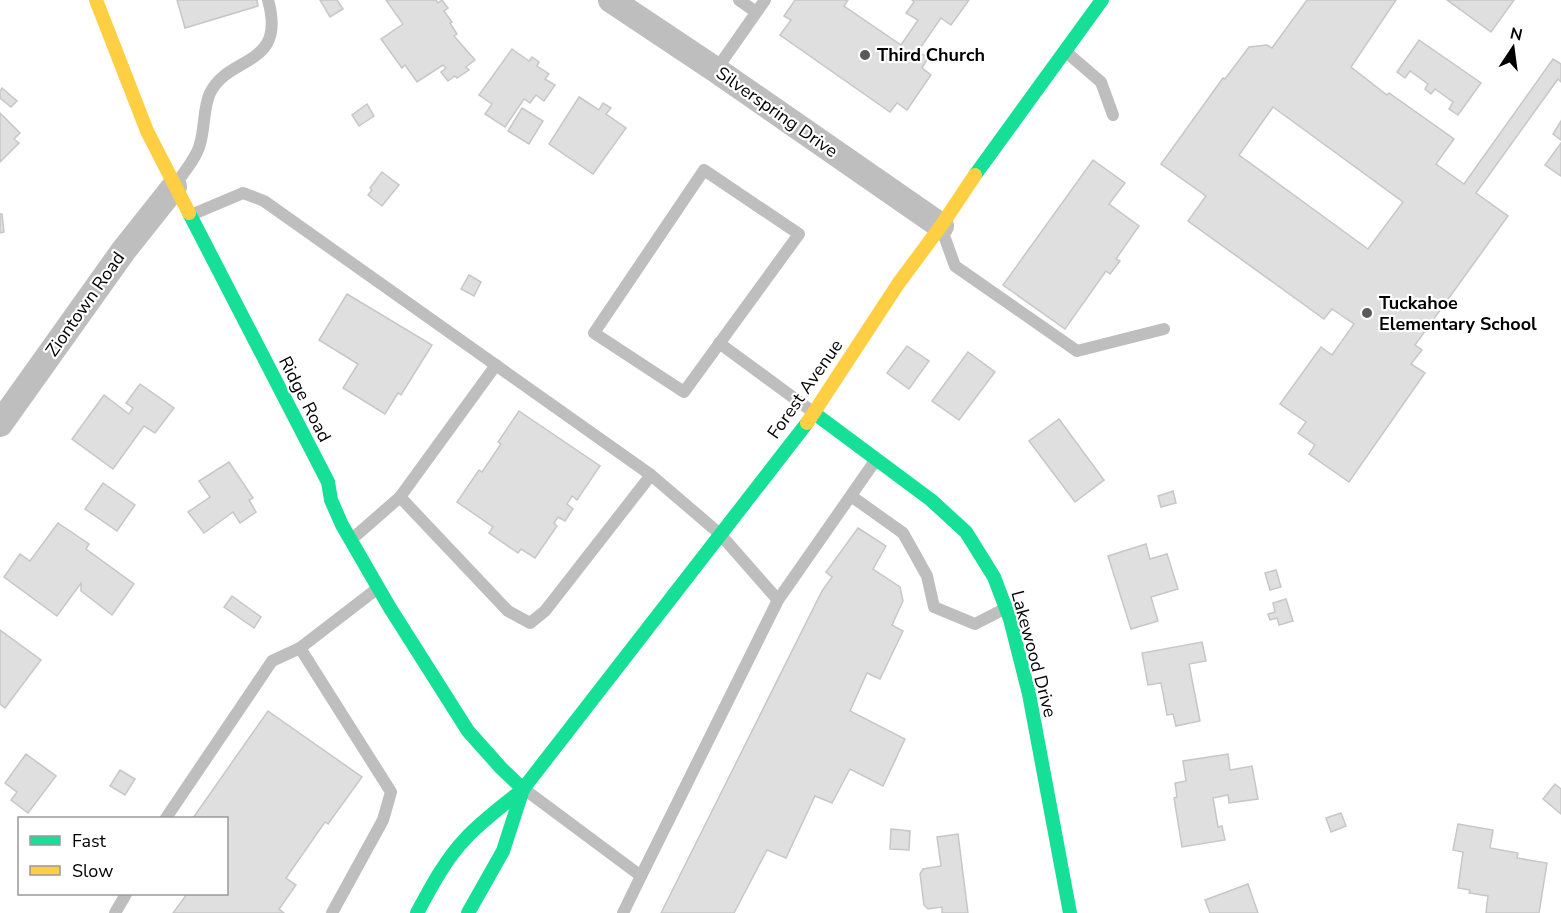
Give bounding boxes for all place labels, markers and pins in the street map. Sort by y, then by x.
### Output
place label: Third Church [877,43,985,67]
marker: Third Church [858,48,872,62]
place label: Tuckahoe Elementary School [1379,291,1537,336]
marker: Tuckahoe Elementary School [1360,306,1374,320]

